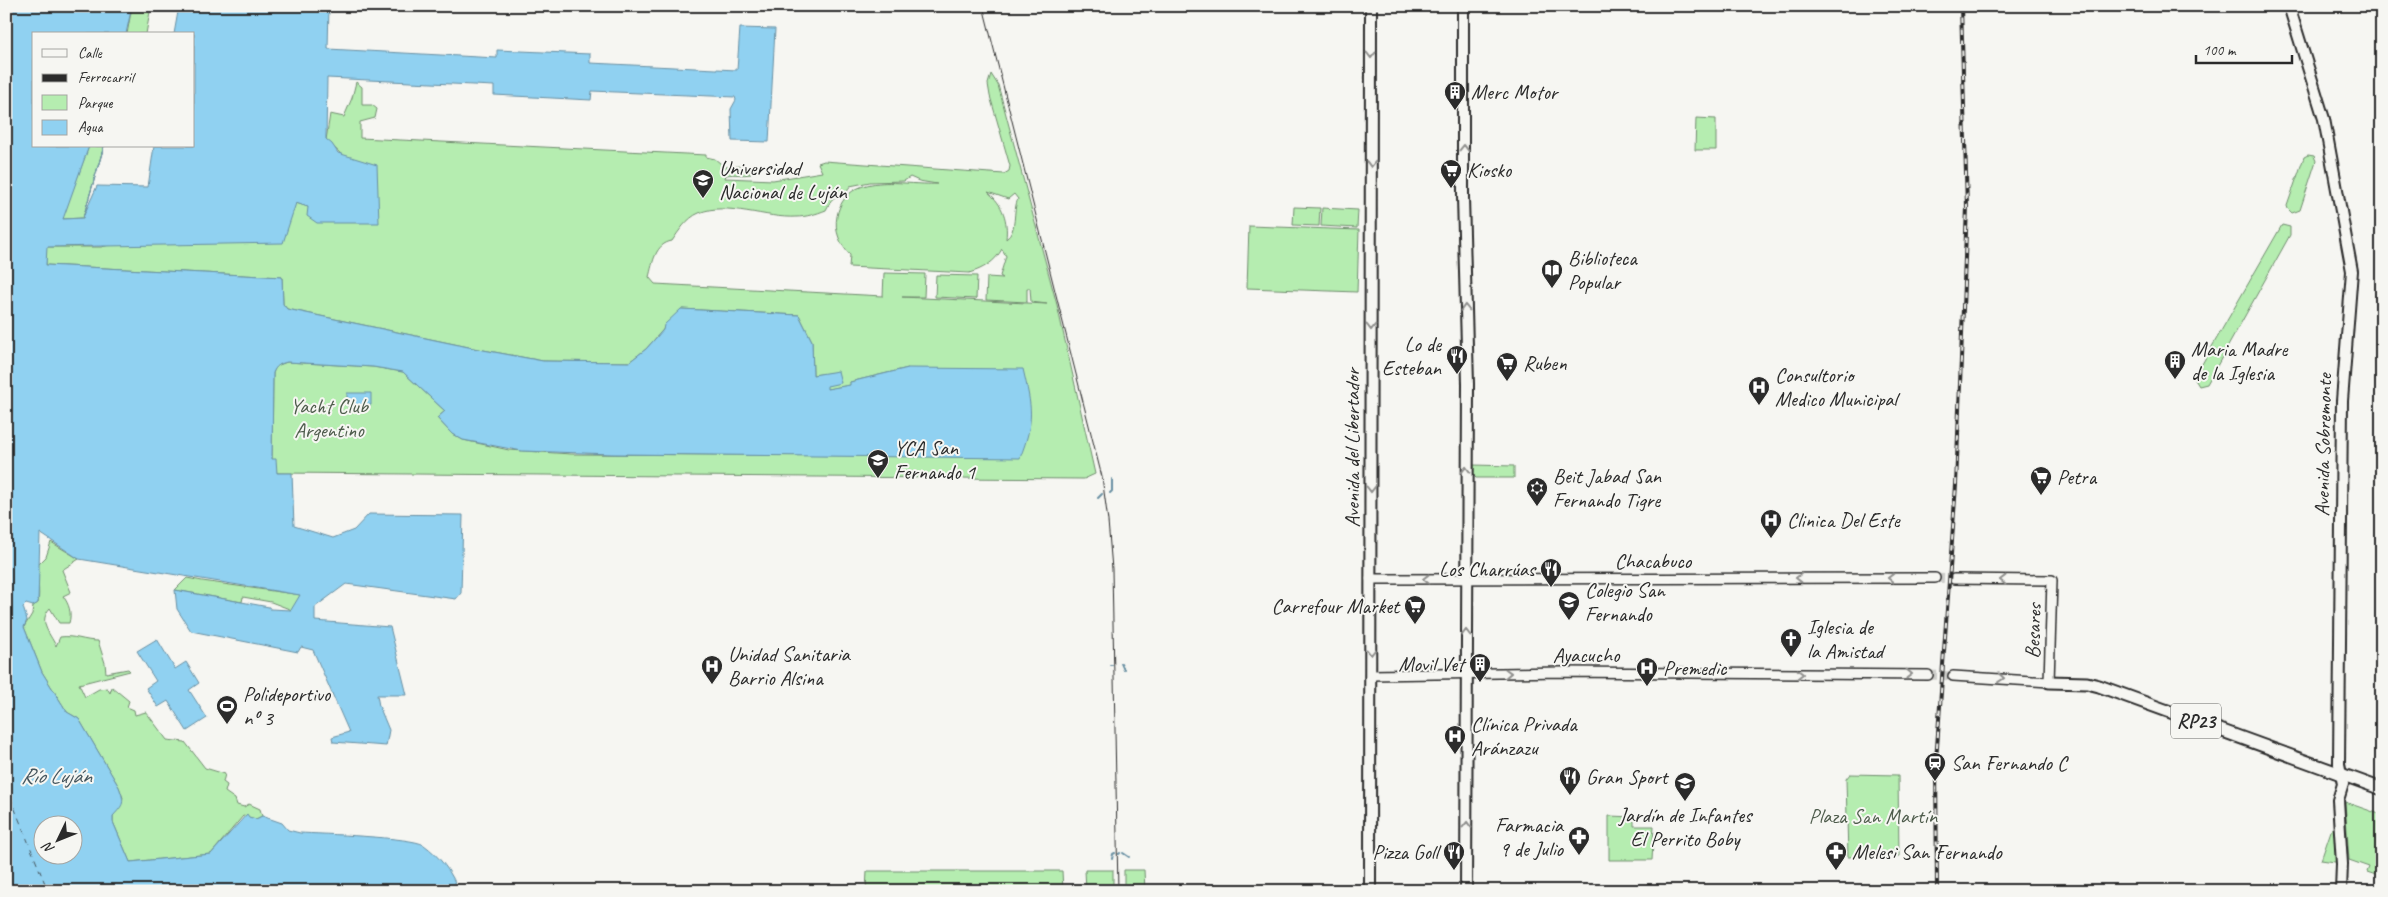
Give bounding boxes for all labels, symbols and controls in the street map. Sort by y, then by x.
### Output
legend [32,32,195,148]
scale bar [2196,32,2292,64]
text: 100 m [2203,41,2237,60]
text: Calle [78,44,103,63]
one-way arrow [1366,52,1376,59]
text: Ferrocarril [78,68,136,87]
place label: Merc Motor [1471,79,1560,105]
building icon: Merc Motor [1443,80,1467,111]
text: Parque [78,94,114,113]
text: Agua [78,118,103,137]
one-way arrow [1459,144,1469,152]
place label: Universidad Nacional de Luján [719,155,847,205]
place label: Kiosko [1467,157,1513,183]
supermarket icon: Kiosko [1439,158,1463,189]
one-way arrow [1366,160,1376,168]
school or university icon: Universidad Nacional de Luján [691,168,715,199]
place label: Biblioteca Popular [1568,245,1638,295]
library icon: Biblioteca Popular [1540,258,1564,289]
one-way arrow [1460,304,1470,312]
one-way arrow [1366,323,1376,331]
place label: Lo de Esteban [1382,331,1442,381]
place label: Maria Madre de la Iglesia [2191,336,2289,386]
restaurant icon: Lo de Esteban [1445,344,1469,375]
building icon: Maria Madre de la Iglesia [2163,349,2187,380]
place label: Ruben [1523,350,1567,376]
supermarket icon: Ruben [1495,351,1519,382]
place label: Consultorio Medico Municipal [1775,362,1901,412]
street label: Avenida del Libertador [1339,366,1365,528]
street label: Avenida Sobremonte [2309,371,2337,517]
hospital icon: Consultorio Medico Municipal [1747,375,1771,406]
park label: Yacht Club Argentino [290,393,370,443]
place label: YCA San Fernando 1 [894,435,977,485]
school or university icon: YCA San Fernando 1 [866,448,890,479]
place label: Beit Jabad San Fernando Tigre [1553,463,1662,513]
place label: Petra [2057,464,2098,490]
supermarket icon: Petra [2029,465,2053,496]
one-way arrow [1461,466,1472,474]
synagogue icon: Beit Jabad San Fernando Tigre [1525,476,1549,507]
one-way arrow [1366,486,1376,493]
place label: Clinica Del Este [1787,507,1901,533]
hospital icon: Clinica Del Este [1759,508,1783,539]
street label: Chacabuco [1615,548,1693,574]
place label: Los Charrúas [1439,556,1537,582]
restaurant icon: Los Charrúas [1539,557,1563,588]
one-way arrow [1794,573,1802,583]
one-way arrow [1887,573,1895,583]
one-way arrow [1421,574,1429,584]
one-way arrow [1999,575,2006,585]
place label: Colegio San Fernando [1585,577,1666,627]
school or university icon: Colegio San Fernando [1557,590,1581,621]
place label: Carrefour Market [1271,593,1401,619]
supermarket icon: Carrefour Market [1403,594,1427,625]
street label: Besares [2019,601,2047,659]
place label: Iglesia de la Amistad [1807,614,1887,664]
church icon: Iglesia de la Amistad [1779,627,1803,658]
one-way arrow [1461,628,1471,636]
place label: Unidad Sanitaria Barrio Alsina [728,641,852,691]
street label: Ayacucho [1553,642,1621,668]
one-way arrow [1366,648,1376,656]
place label: Movil Vet [1398,651,1467,677]
building icon: Movil Vet [1468,652,1492,683]
hospital icon: Unidad Sanitaria Barrio Alsina [700,654,724,685]
place label: Premedic [1663,655,1728,681]
hospital icon: Premedic [1635,656,1659,687]
one-way arrow [1504,668,1512,678]
one-way arrow [1797,668,1805,679]
one-way arrow [1905,669,1913,680]
one-way arrow [1997,672,2005,683]
place label: Polideportivo nº 3 [243,681,332,731]
sports icon: Polideportivo nº 3 [215,694,239,725]
road number: RP23 [2171,704,2221,738]
place label: Clínica Privada Aránzazu [1471,711,1578,761]
hospital icon: Clínica Privada Aránzazu [1443,724,1467,755]
place label: San Fernando C [1951,750,2069,776]
station icon: San Fernando C [1923,751,1947,782]
water label: Río Luján [21,762,93,790]
place label: Gran Sport [1586,764,1670,790]
restaurant icon: Gran Sport [1558,765,1582,796]
school or university icon: Jardín de Infantes El Perrito Boby [1673,771,1697,802]
place label: Jardín de Infantes El Perrito Boby [1618,802,1753,852]
park label: Plaza San Martín [1809,803,1938,829]
place label: Farmacia 9 de Julio [1495,812,1565,862]
north arrow [32,814,82,864]
one-way arrow [1462,820,1472,828]
pharmacy icon: Farmacia 9 de Julio [1567,825,1591,856]
text: N [38,838,58,857]
place label: Pizza Goll [1372,839,1441,865]
place label: Melesi San Fernando [1852,839,2003,865]
restaurant icon: Pizza Goll [1442,840,1466,871]
pharmacy icon: Melesi San Fernando [1824,840,1848,871]

